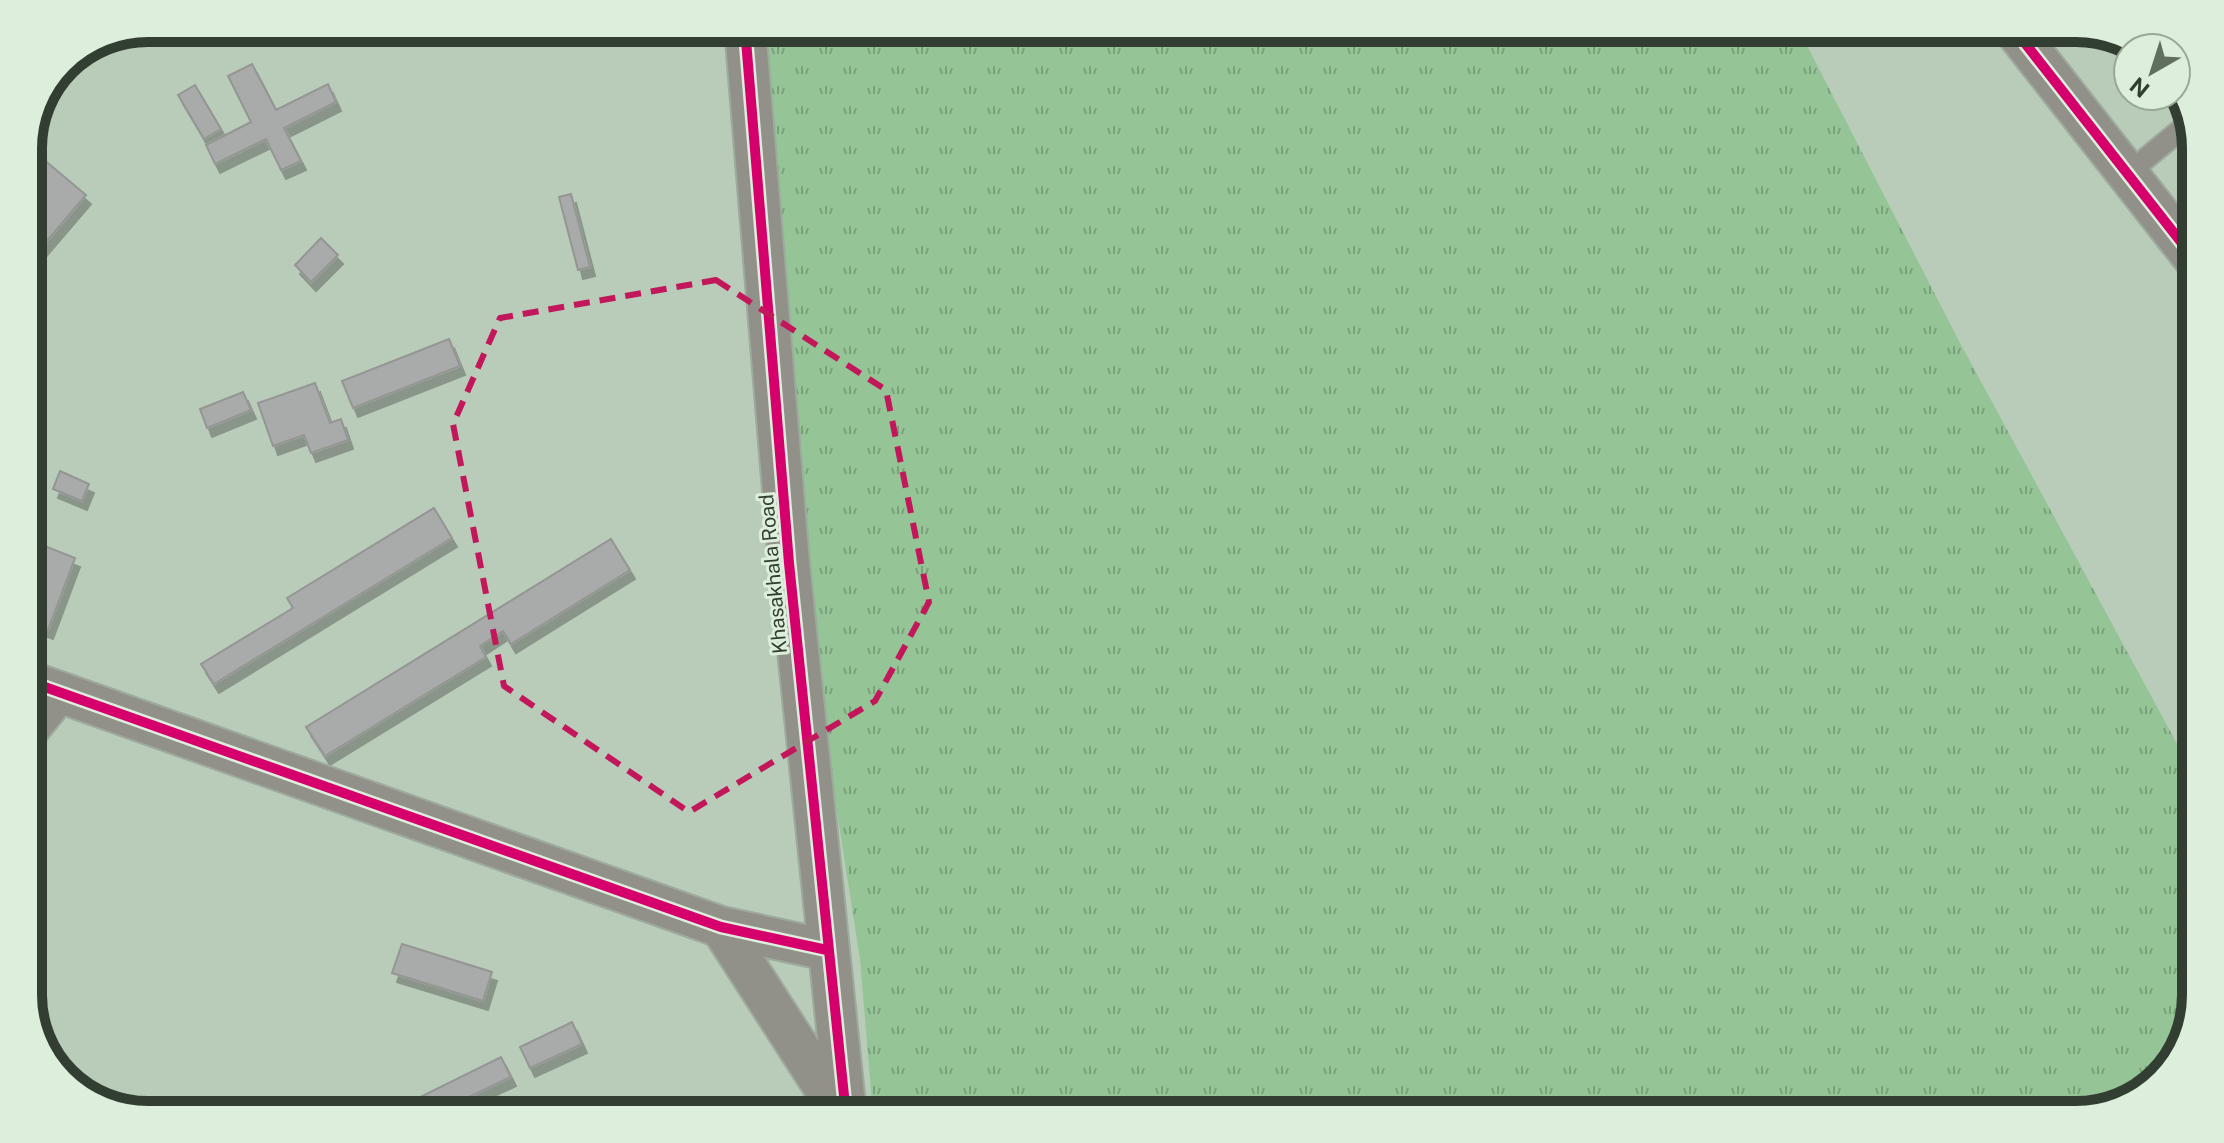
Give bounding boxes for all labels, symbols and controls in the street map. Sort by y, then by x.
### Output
north arrow [2112,32,2192,112]
text: N [2125,72,2154,103]
street label: Khasakhala Road [754,493,792,655]

